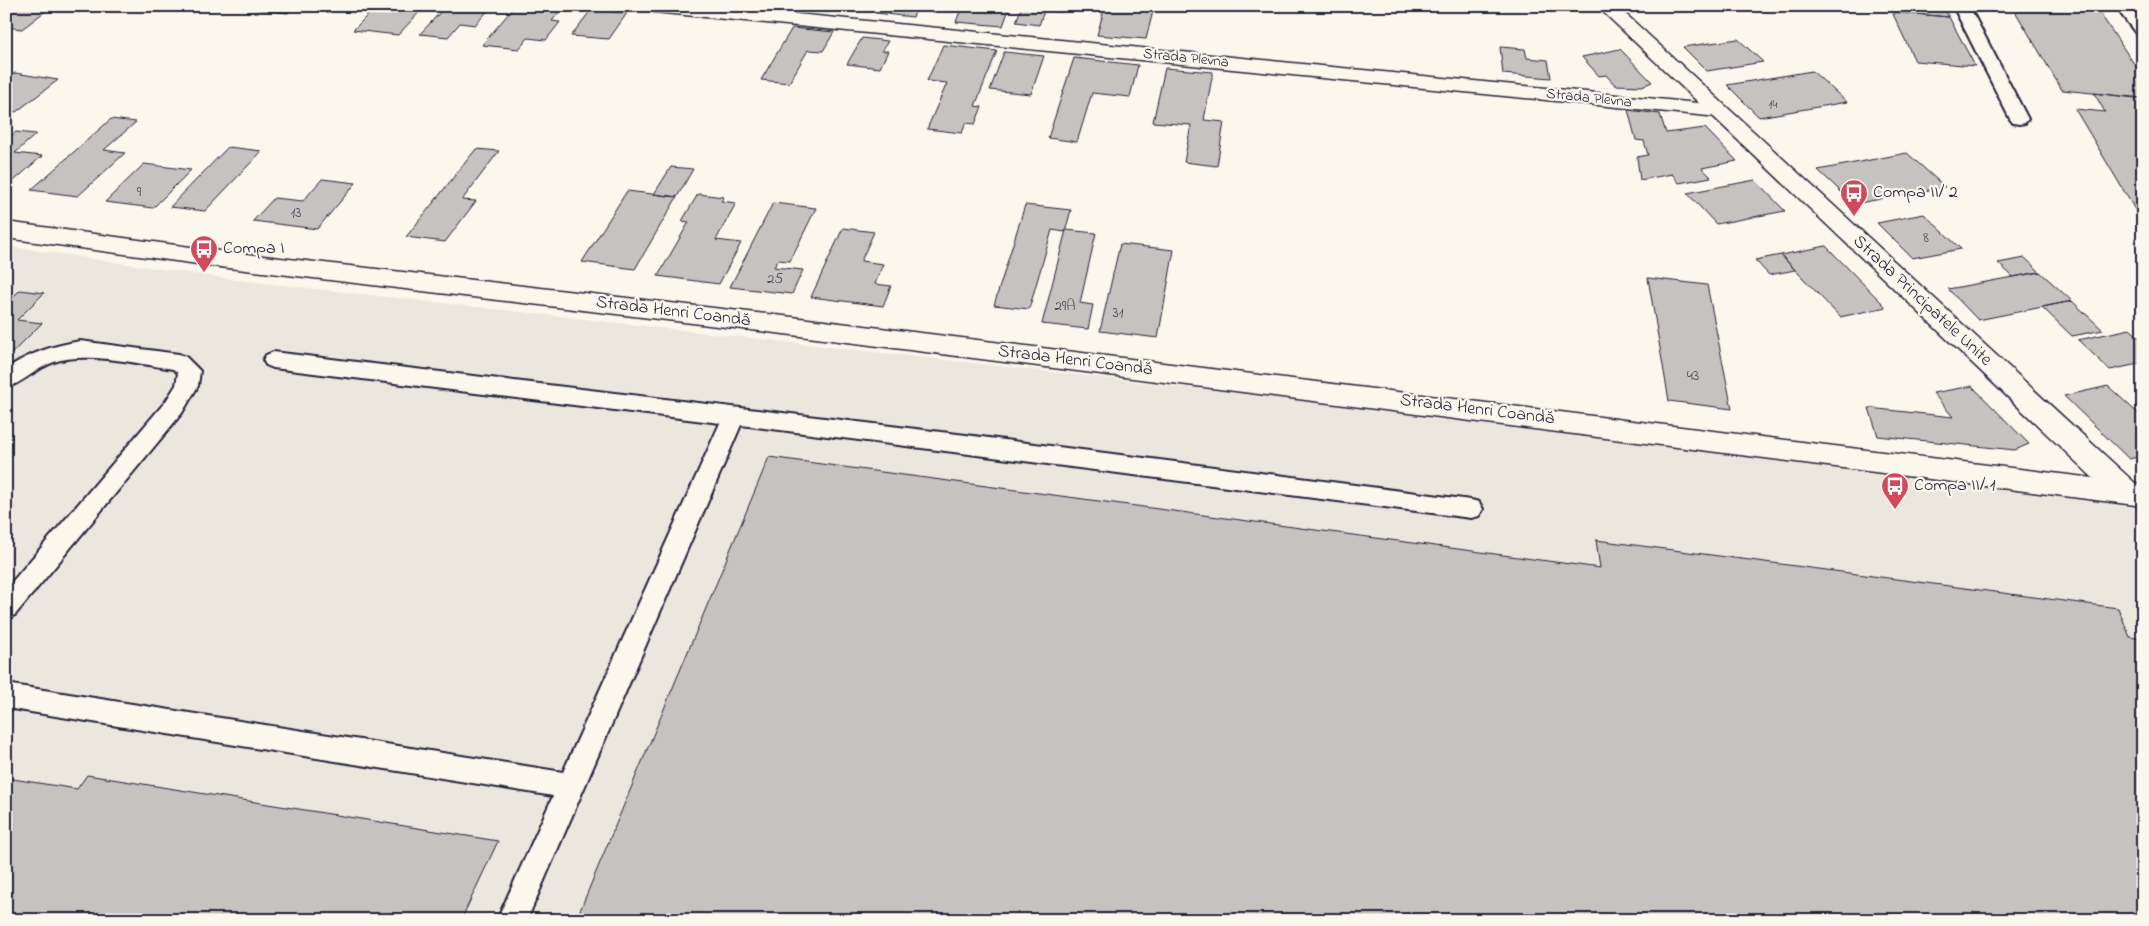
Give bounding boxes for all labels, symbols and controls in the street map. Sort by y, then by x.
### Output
street label: Strada Plevna [1142,43,1230,73]
street label: Strada Plevna [1545,83,1633,113]
house number: 14 [1769,96,1777,114]
bus stop icon: Compa II/ 2 [1839,178,1869,217]
place label: Compa II/ 2 [1873,180,1958,206]
house number: 9 [137,181,142,203]
house number: 13 [291,202,301,224]
house number: 8 [1923,227,1929,249]
street label: Strada Principatele Unite [1846,229,1998,373]
bus stop icon: Compa I [189,234,219,273]
place label: Compa I [223,236,284,262]
house number: 25 [767,268,783,290]
street label: Strada Henri Coandă [594,290,752,334]
house number: 29A [1054,295,1076,317]
house number: 31 [1113,302,1124,324]
street label: Strada Henri Coandă [996,339,1154,383]
house number: 43 [1687,365,1699,387]
street label: Strada Henri Coandă [1398,388,1556,432]
bus stop icon: Compa II/ 1 [1880,471,1910,510]
place label: Compa II/ 1 [1914,473,1996,499]

